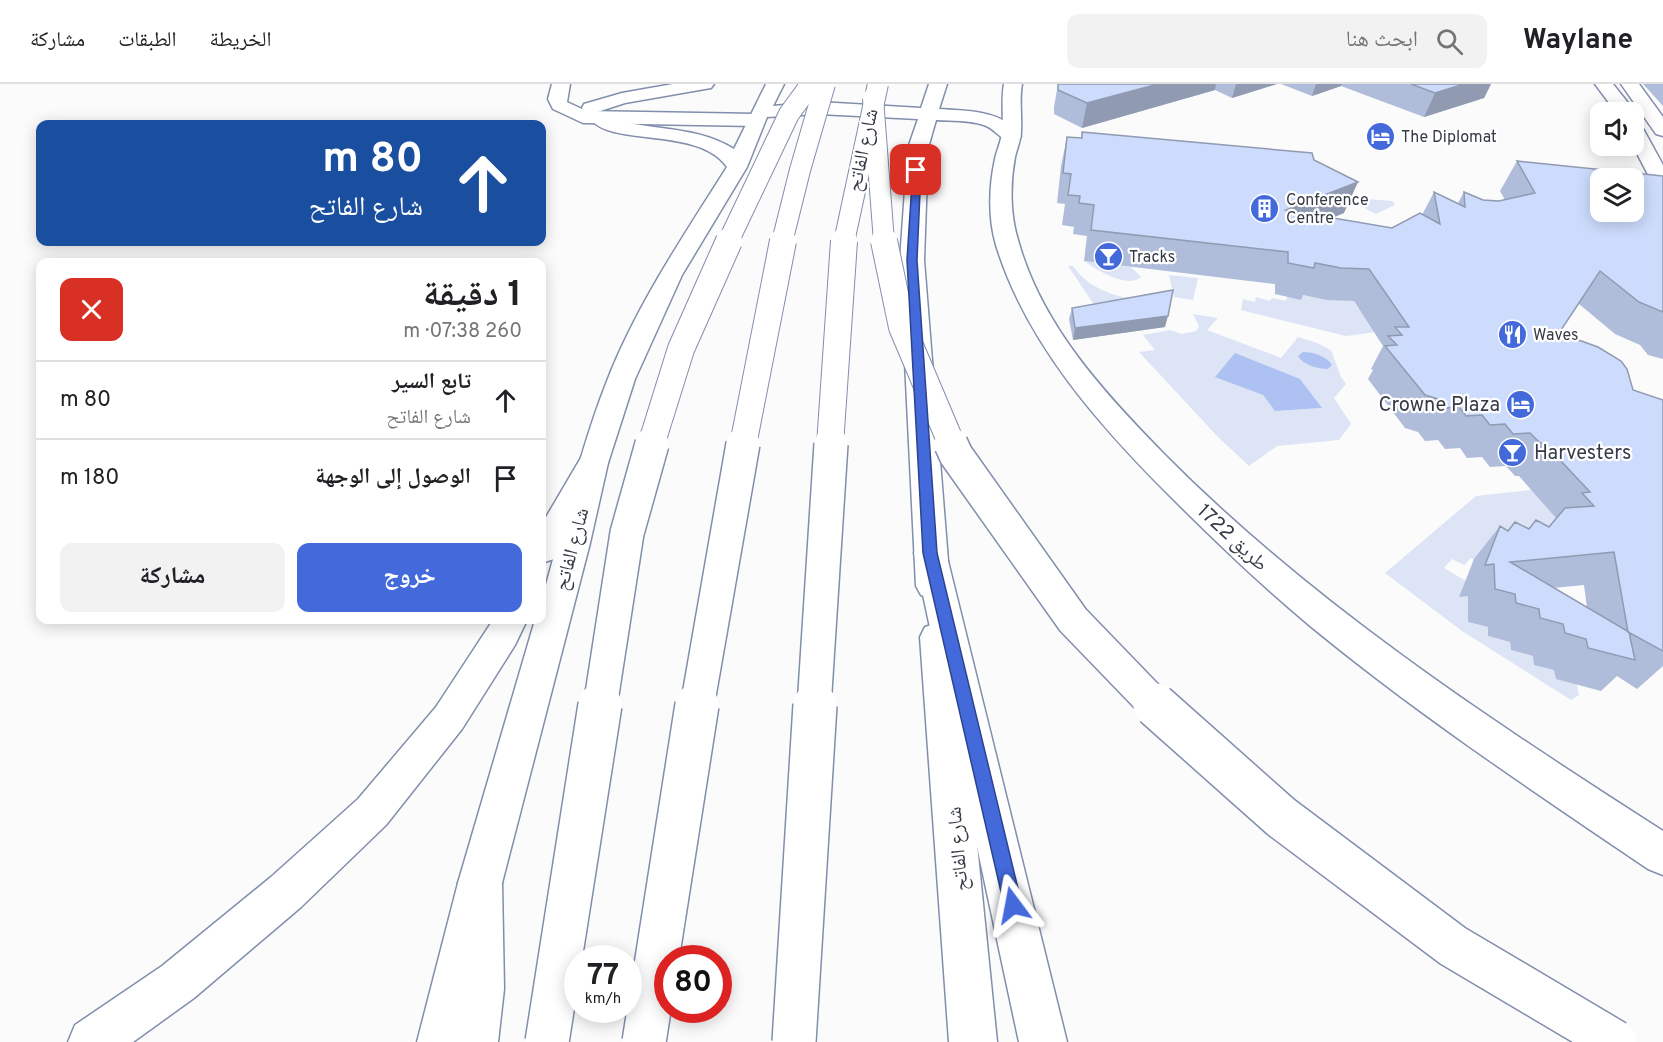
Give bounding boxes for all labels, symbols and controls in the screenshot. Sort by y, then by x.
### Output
search box [1067,14,1487,68]
text: Waylane [1523,23,1633,59]
icon: search [1433,25,1466,58]
text: مشاركة [30,27,85,54]
text: الطبقات [118,27,177,54]
text: الخريطة [210,27,271,54]
text: ابحث هنا [1346,27,1418,54]
map controls [1590,102,1644,222]
button: sound [1590,102,1644,156]
street label: شارع الفاتح [842,106,885,195]
hotel icon: The Diplomat [1364,120,1396,152]
place label: The Diplomat [1401,128,1497,148]
text: 80 m [322,134,423,187]
icon: ahead [444,144,522,222]
pin [890,144,941,195]
icon: arrive [899,153,932,186]
button: layers [1590,168,1644,222]
text: شارع الفاتح [309,191,423,225]
place label: Conference Centre [1286,191,1369,229]
building icon: Conference Centre [1249,192,1281,224]
bar icon: Tracks [1092,240,1124,272]
place label: Tracks [1129,248,1175,268]
text: 1 دقيقة [423,273,522,319]
button: close [60,278,123,341]
restaurant icon: Waves [1496,318,1528,350]
text: 260 m · 07:38 [403,319,522,345]
place label: Waves [1533,326,1579,346]
text: تابع السير [392,369,471,396]
icon: ahead [489,384,522,417]
text: 80 m [60,387,111,414]
hotel icon: Crowne Plaza [1505,388,1537,420]
place label: Crowne Plaza [1379,393,1500,419]
text: شارع الفاتح [386,405,471,431]
bar icon: Harvesters [1497,436,1529,468]
place label: Harvesters [1534,441,1631,467]
icon: arrive [489,462,522,495]
text: الوصول إلى الوجهة [315,464,471,491]
text: 180 m [60,465,119,492]
street label: طريق 1722 [1191,499,1273,578]
street label: شارع الفاتح [549,505,596,594]
button: مشاركة [60,543,285,612]
button: خروج [297,543,522,612]
street label: شارع الفاتح [942,806,976,892]
position arrow [981,873,1045,937]
speed limit sign: 80 [654,945,732,1023]
text: 77 [587,958,619,995]
text: km/h [585,990,621,1009]

